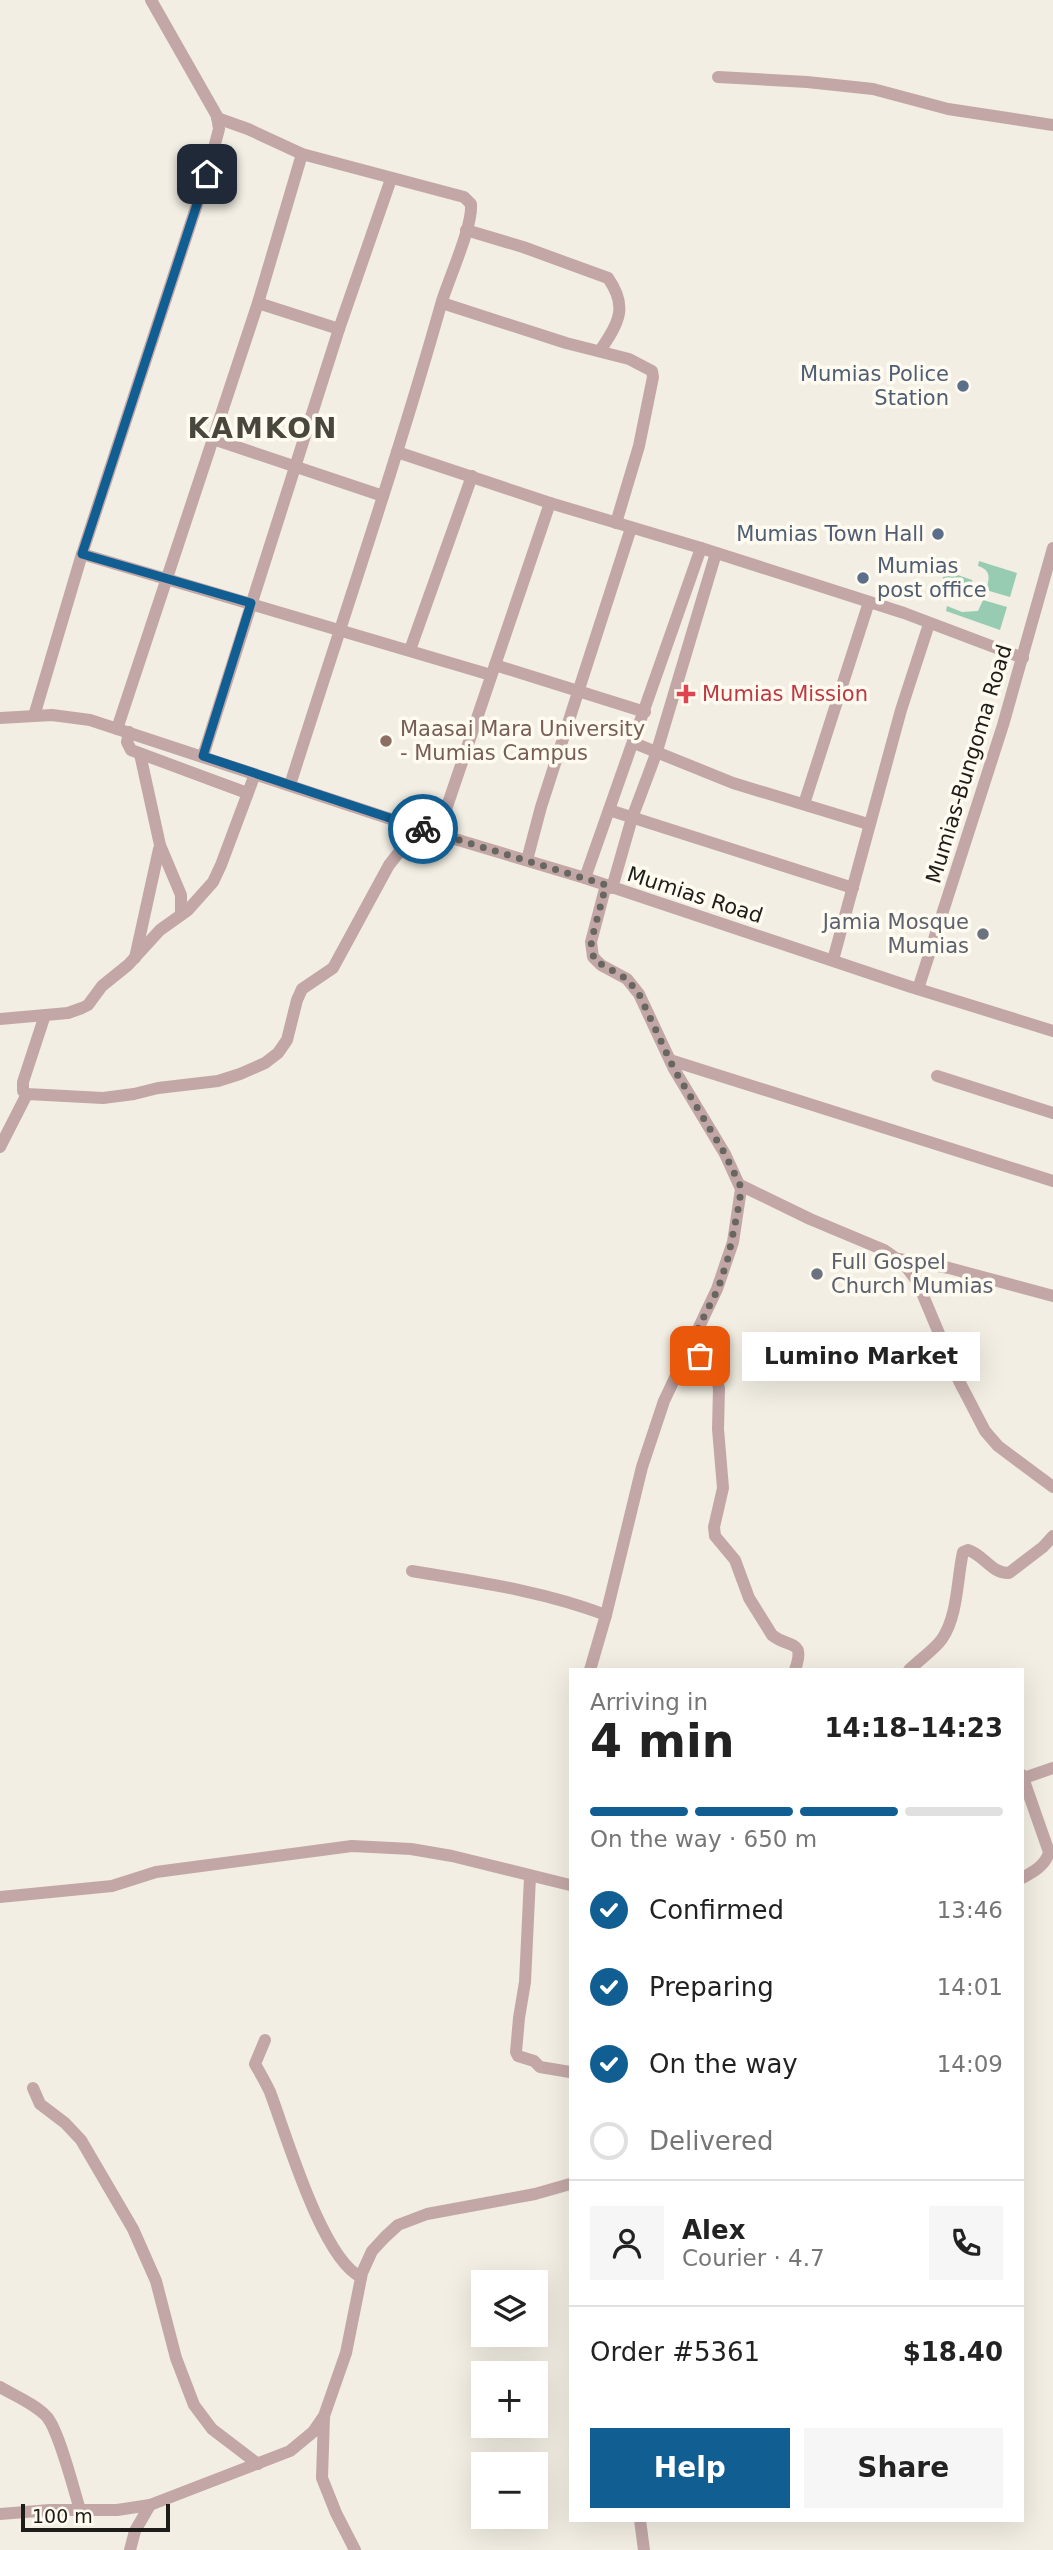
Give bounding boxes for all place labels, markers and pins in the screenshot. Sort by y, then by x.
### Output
pin [177,144,237,204]
place label: Mumias Police Station [800,362,949,410]
marker: Mumias Police Station [955,378,971,394]
place label: Mumias Town Hall [736,522,924,546]
marker: Mumias Town Hall [930,526,946,542]
place label: Mumias post office [877,554,987,602]
marker: Mumias post office [855,570,871,586]
place label: Mumias Mission [702,682,868,706]
marker: Mumias Mission [676,684,696,704]
place label: Maasai Mara University - Mumias Campus [400,717,645,765]
marker: Maasai Mara University - Mumias Campus [378,733,394,749]
place label: Jamia Mosque Mumias [821,910,969,958]
marker: Jamia Mosque Mumias [975,926,991,942]
place label: Full Gospel Church Mumias [831,1250,994,1298]
marker: Full Gospel Church Mumias [809,1266,825,1282]
pin [670,1326,730,1386]
callout: Lumino Market [742,1332,980,1380]

